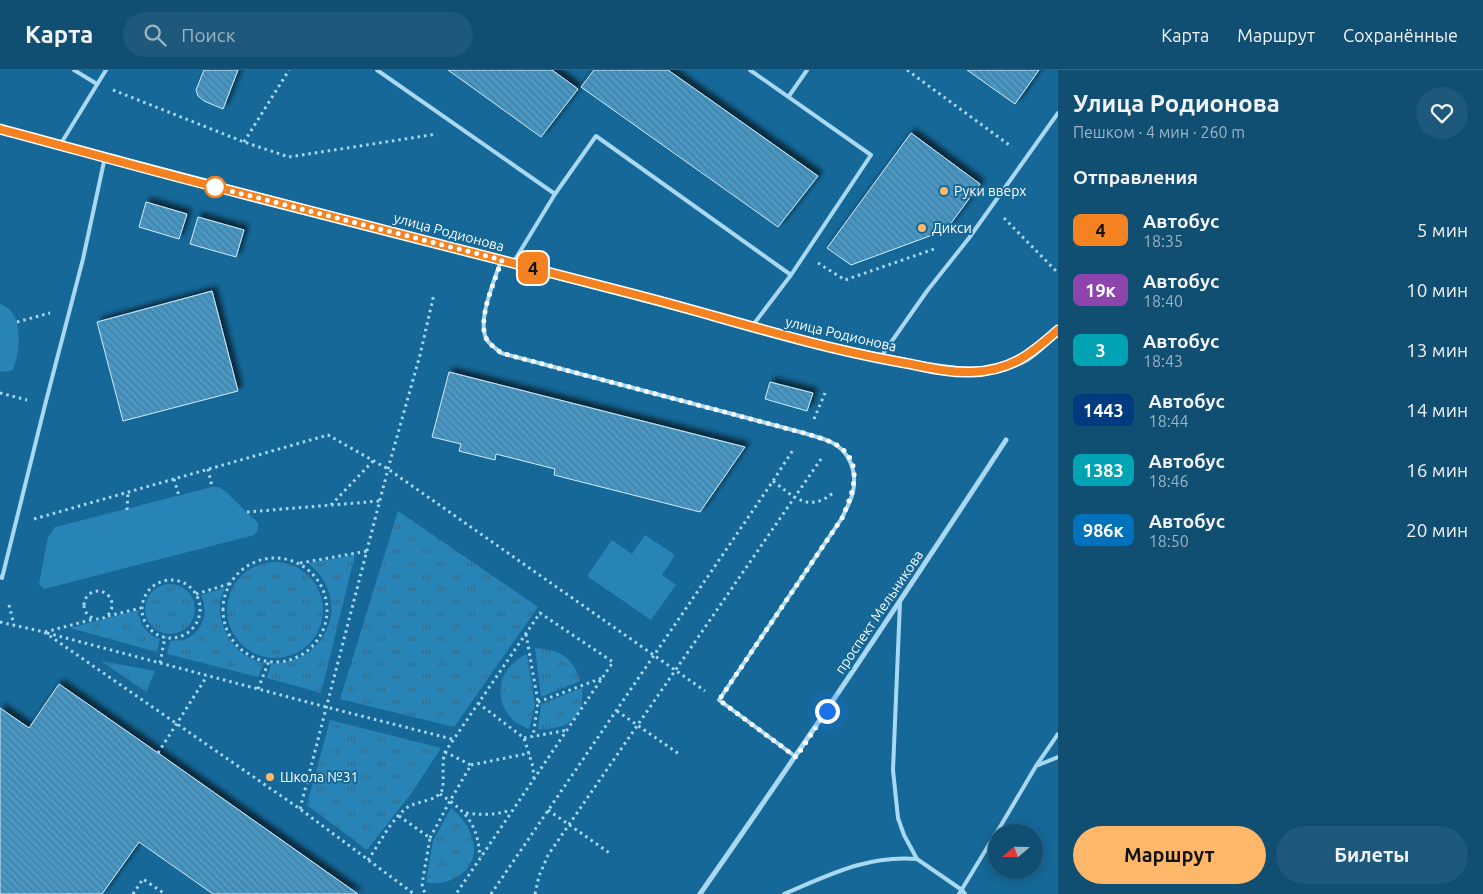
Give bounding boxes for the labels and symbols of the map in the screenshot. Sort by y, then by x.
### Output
unlabelled marker [204,176,226,198]
place label: Руки вверх [954,183,1026,199]
marker: Руки вверх [938,185,950,197]
street label: улица Родионова [392,210,506,254]
place label: Дикси [932,220,972,236]
marker: Дикси [916,222,928,234]
line badge: 4 [517,252,549,284]
street label: улица Родионова [784,313,898,355]
street label: проспект Мельникова [832,547,926,677]
your location [815,699,840,724]
place label: Школа №31 [280,769,359,785]
marker: Школа №31 [264,771,276,783]
north arrow [988,824,1042,879]

